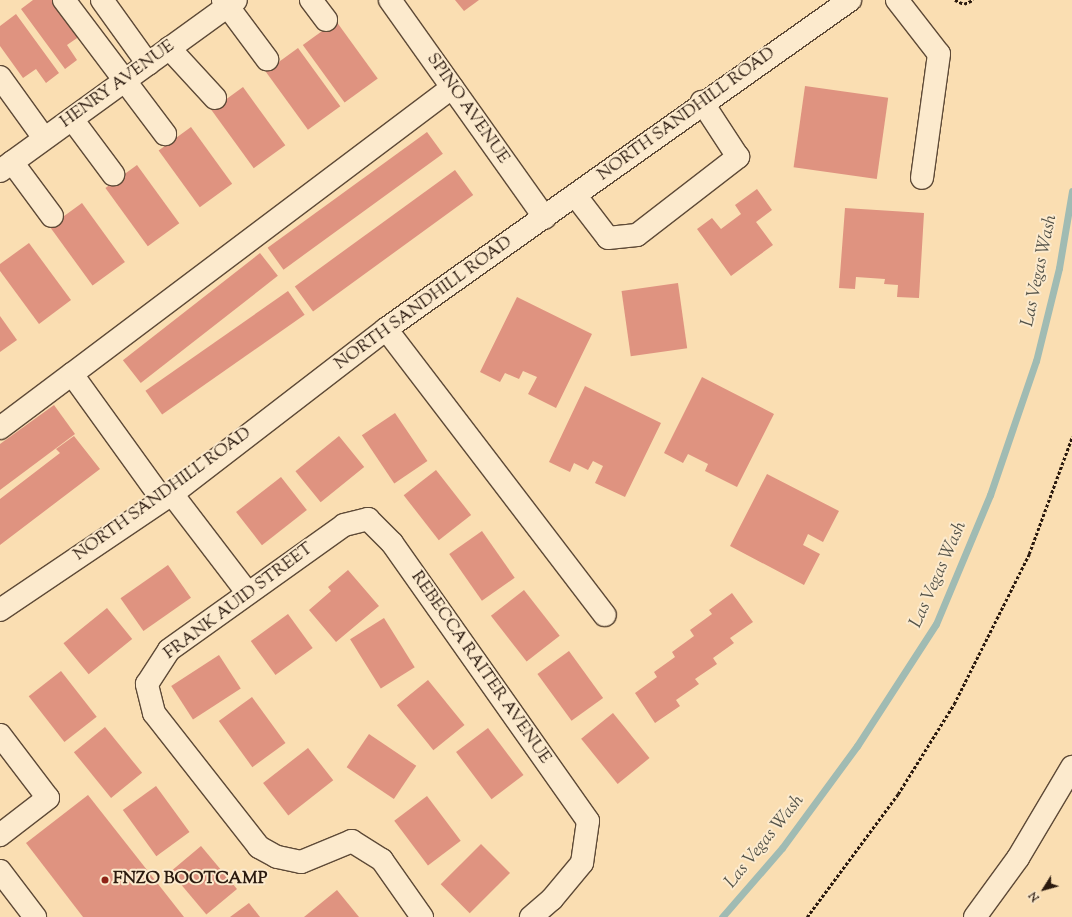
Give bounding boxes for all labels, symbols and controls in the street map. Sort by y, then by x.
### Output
street label: HENRY AVENUE [57,37,179,133]
street label: NORTH SANDHILL ROAD [594,44,780,186]
street label: SPINO AVENUE [421,50,513,168]
water label: Las Vegas Wash [1018,213,1062,329]
street label: NORTH SANDHILL ROAD [331,233,517,375]
street label: NORTH SANDHILL ROAD [70,424,256,566]
water label: Las Vegas Wash [906,518,972,632]
street label: FRANK AUID STREET [161,539,317,665]
street label: REBECCA RAITER AVENUE [406,568,554,768]
water label: Las Vegas Wash [721,791,809,893]
north arrow [1024,869,1064,909]
place label: FNZO BOOTCAMP [113,870,267,890]
marker: FNZO BOOTCAMP [100,875,110,885]
text: N [1025,888,1043,905]

